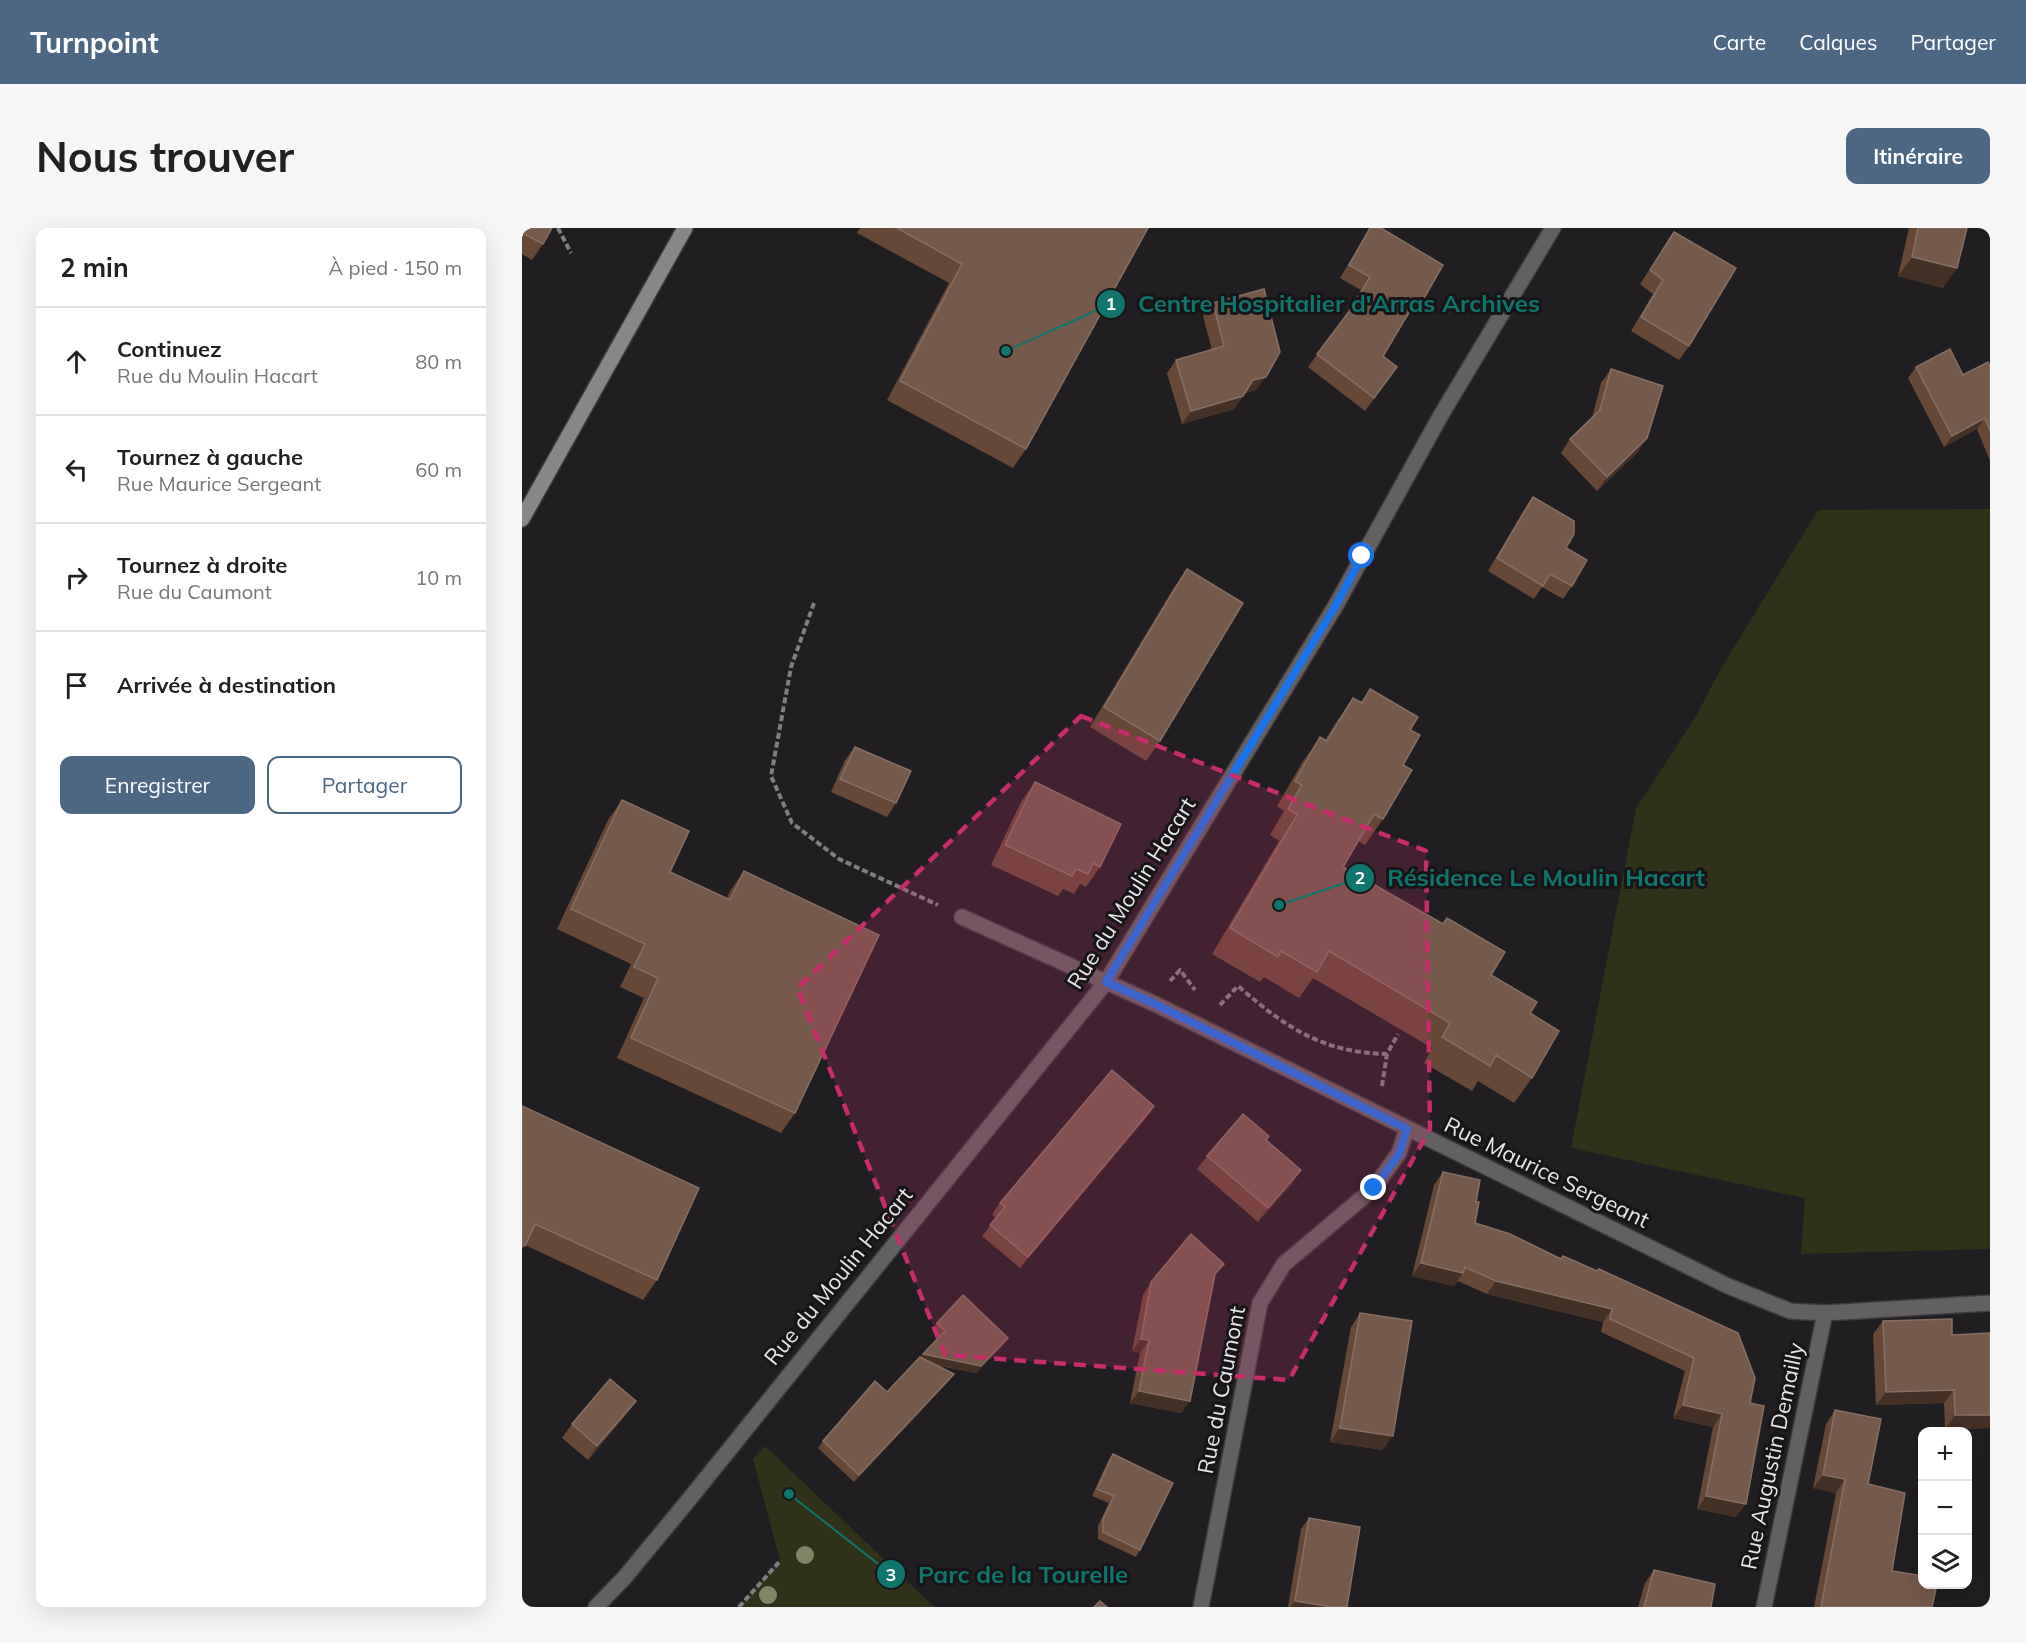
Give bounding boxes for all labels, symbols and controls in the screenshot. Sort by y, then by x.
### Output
text: Turnpoint [30,25,159,60]
text: Carte [1713,29,1766,55]
text: Calques [1799,29,1877,55]
text: Partager [1910,29,1996,55]
button: Itinéraire [1846,128,1990,184]
text: Nous trouver [36,130,294,183]
text: 2 min [60,251,129,284]
text: À pied · 150 m [329,255,462,280]
callout: Centre Hospitalier d'Arras Archives [1096,283,1552,325]
text: Centre Hospitalier d'Arras Archives [1138,288,1540,318]
text: 1 [1106,292,1116,315]
text: Continuez [117,335,222,363]
icon: ahead [60,345,93,378]
text: 80 m [415,349,462,374]
text: Rue du Moulin Hacart [117,363,318,388]
text: Tournez à gauche [117,443,303,471]
icon: left [60,453,93,486]
text: 60 m [415,457,462,482]
text: Rue Maurice Sergeant [117,471,321,496]
route start [1348,542,1374,568]
text: Tournez à droite [117,551,287,579]
icon: right [60,561,93,594]
text: 10 m [415,565,462,590]
text: Rue du Caumont [117,579,272,604]
icon: arrive [60,669,93,702]
text: Arrivée à destination [117,671,336,699]
button: Enregistrer [60,756,255,814]
button: Partager [267,756,462,814]
street label: Rue du Moulin Hacart [1061,792,1202,994]
callout: Résidence Le Moulin Hacart [1345,857,1716,899]
text: Résidence Le Moulin Hacart [1387,862,1705,892]
text: 2 [1355,866,1365,889]
street label: Rue Maurice Sergeant [1440,1110,1654,1234]
route end [1360,1174,1386,1200]
street label: Rue du Moulin Hacart [758,1181,919,1371]
street label: Rue du Caumont [1191,1303,1251,1476]
street label: Rue Augustin Demailly [1734,1340,1810,1572]
map controls [1918,1427,1972,1589]
button: + [1918,1427,1972,1481]
button: − [1918,1481,1972,1535]
button: layers [1918,1535,1972,1589]
callout: Parc de la Tourelle [876,1553,1140,1595]
text: Parc de la Tourelle [918,1559,1128,1589]
text: 3 [886,1563,896,1586]

